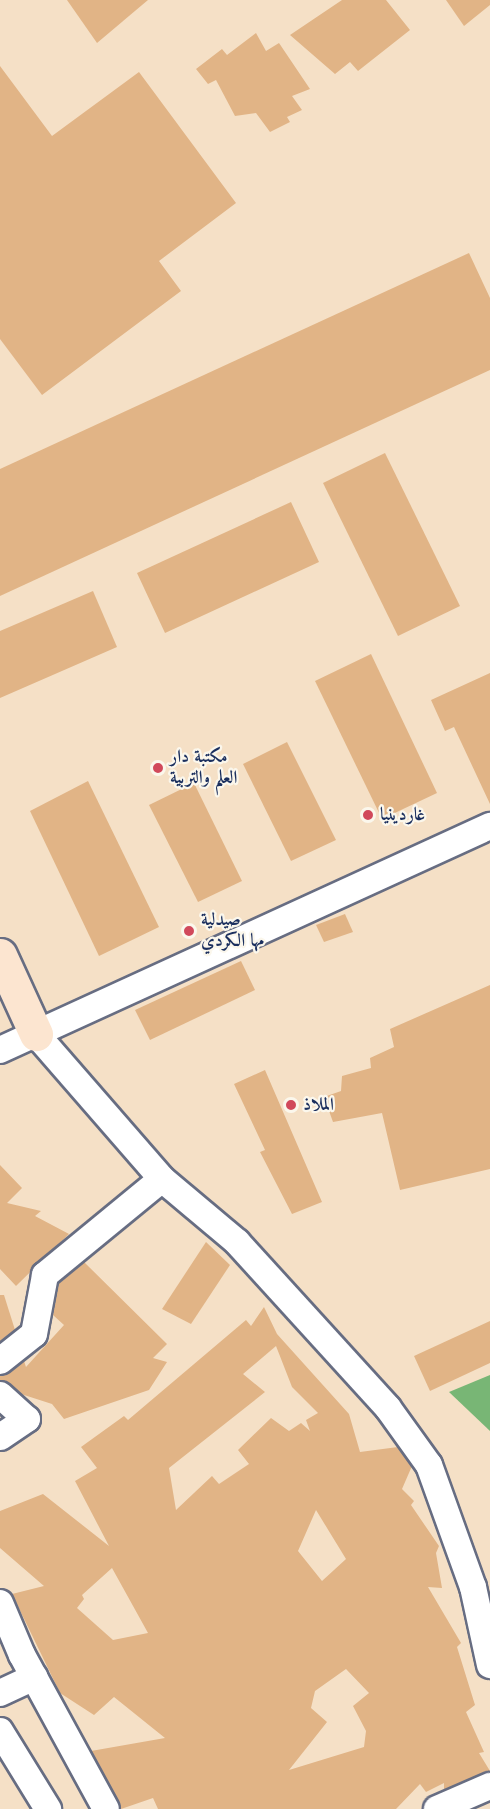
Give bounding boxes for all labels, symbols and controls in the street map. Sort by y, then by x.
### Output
place label: مكتبة دار العلم والتربية [170,747,237,789]
marker: مكتبة دار العلم والتربية [151,761,165,775]
place label: غاردينيا [380,804,425,826]
marker: غاردينيا [361,808,375,822]
place label: صيدلية مها الكردي [201,910,264,952]
marker: صيدلية مها الكردي [182,924,196,938]
place label: الملاذ [303,1094,334,1116]
marker: الملاذ [284,1098,298,1112]

